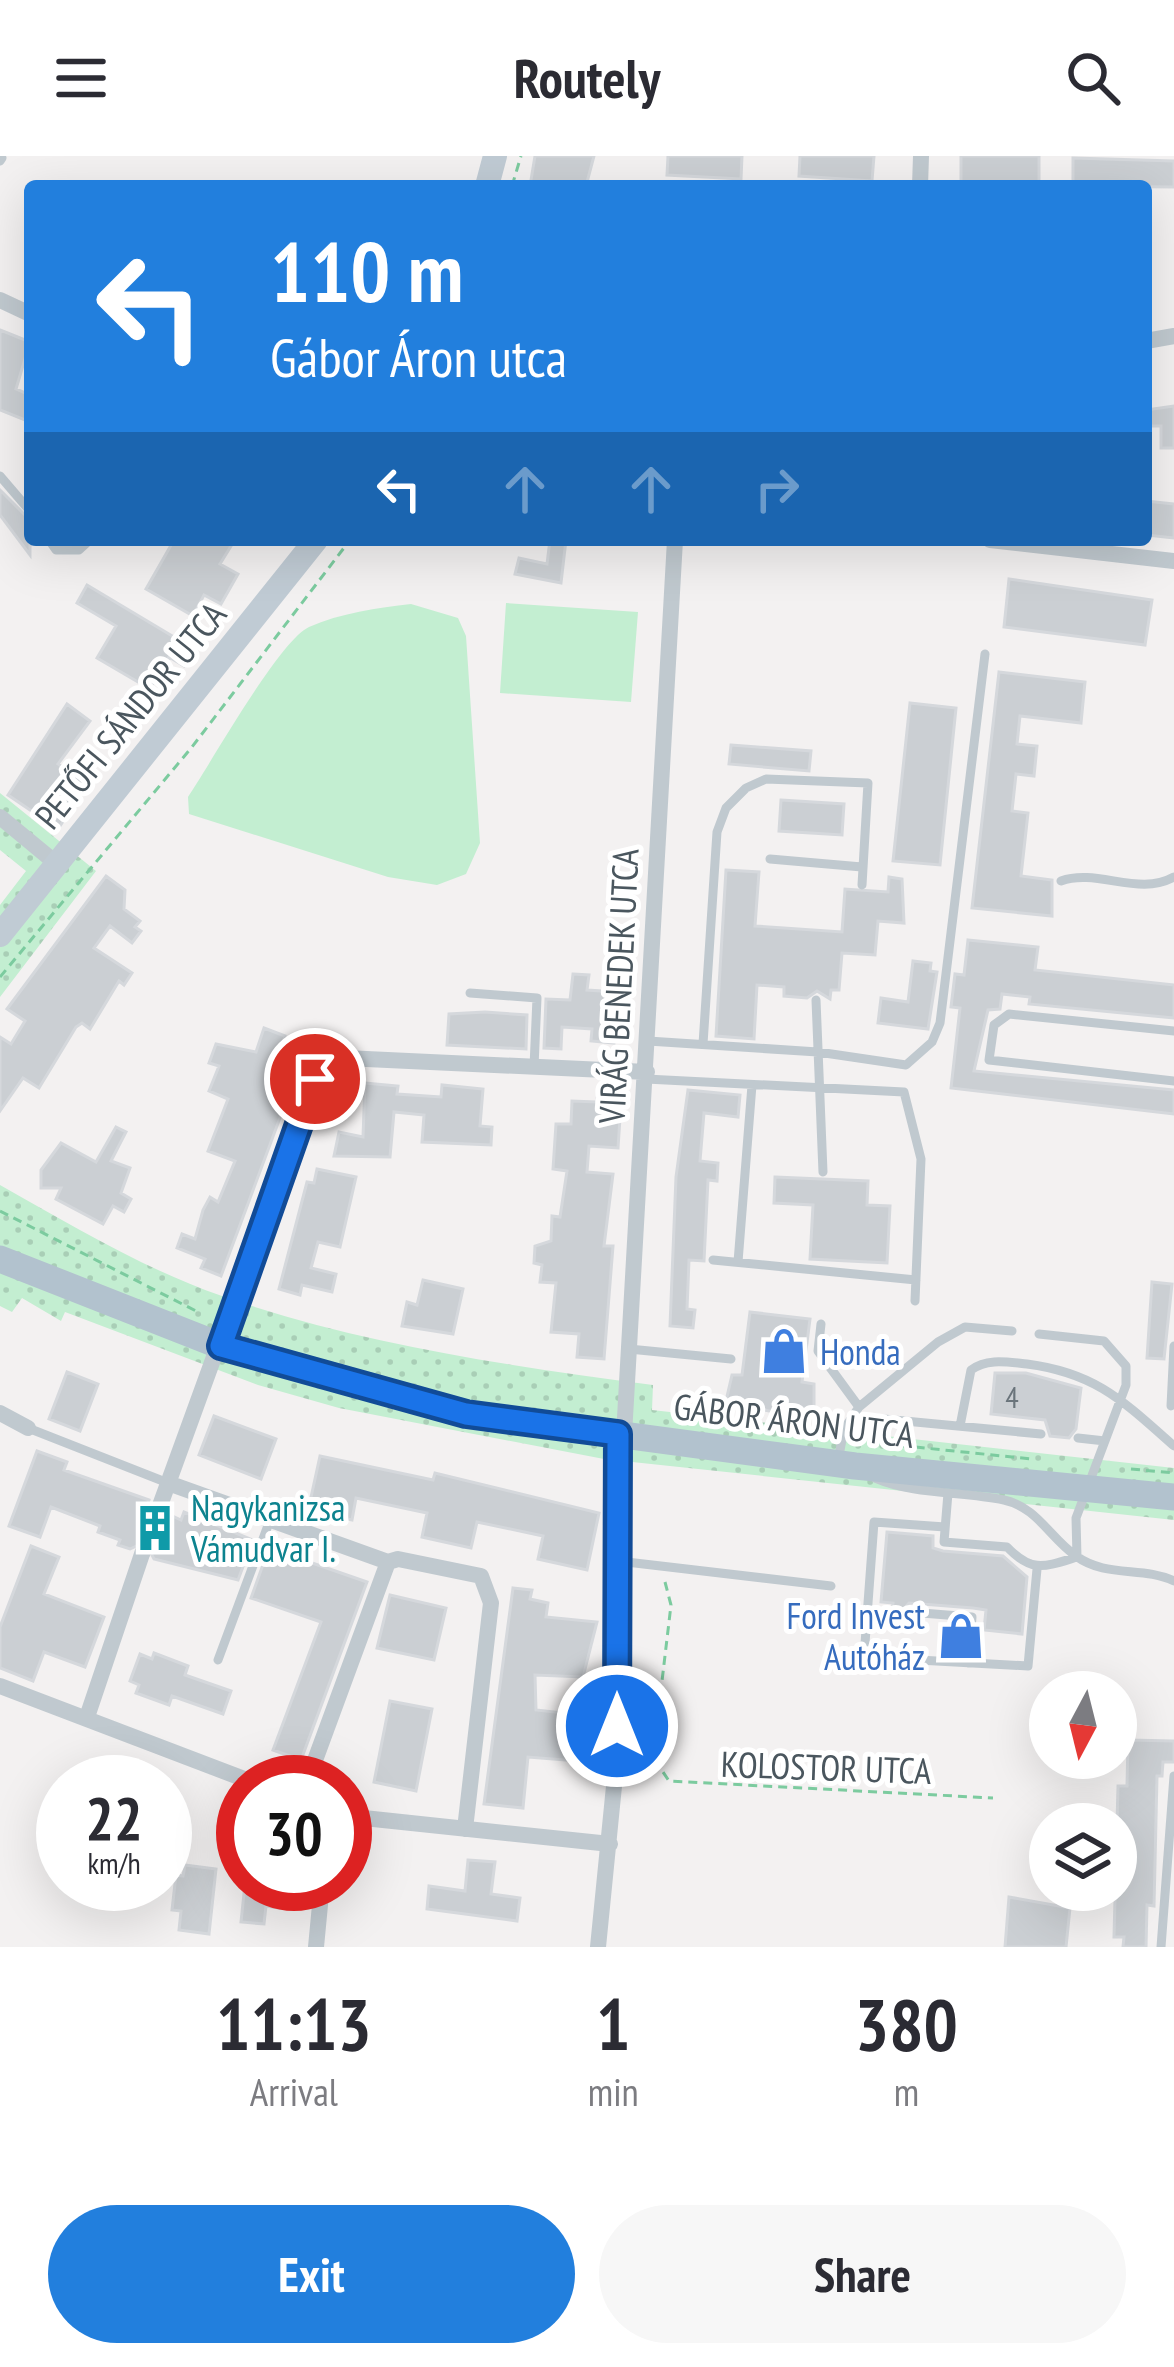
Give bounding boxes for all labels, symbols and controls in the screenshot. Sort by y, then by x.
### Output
text: Routely [514,43,660,113]
icon: menu [48,45,114,111]
icon: search [1060,45,1126,111]
text: 110 m [270,216,463,325]
icon: left [72,228,228,384]
text: Gábor Áron utca [270,322,567,392]
icon: left [366,456,432,522]
icon: ahead [492,456,558,522]
icon: ahead [618,456,684,522]
icon: right [744,456,810,522]
street label: PETŐFI SÁNDOR UTCA [24,592,236,838]
street label: VIRÁG BENEDEK UTCA [587,847,649,1126]
pin [264,1028,366,1130]
icon: arrive [282,1046,348,1112]
shop icon: Honda [759,1326,809,1376]
place label: Honda [820,1328,901,1375]
house number: 4 [1005,1377,1019,1416]
street label: GÁBOR ÁRON UTCA [671,1382,917,1458]
place label: Nagykanizsa Vámudvar I. [190,1484,345,1572]
building icon: Nagykanizsa Vámudvar I. [130,1503,180,1553]
place label: Ford Invest Autóház [786,1592,925,1680]
shop icon: Ford Invest Autóház [936,1611,986,1661]
position arrow [554,1663,680,1789]
north arrow [1029,1671,1137,1779]
map controls [1029,1671,1137,1911]
street label: KOLOSTOR UTCA [720,1740,932,1794]
speed limit sign: 30 [216,1755,372,1911]
text: 22 [85,1779,143,1857]
button: layers [1029,1803,1137,1911]
text: km/h [87,1843,141,1882]
text: 11:13 [216,1977,372,2070]
text: 1 [596,1977,630,2070]
text: 380 [855,1977,958,2070]
text: Arrival [250,2066,338,2117]
text: min [588,2066,639,2117]
text: m [894,2066,919,2117]
button: Exit [48,2205,575,2343]
button: Share [599,2205,1126,2343]

